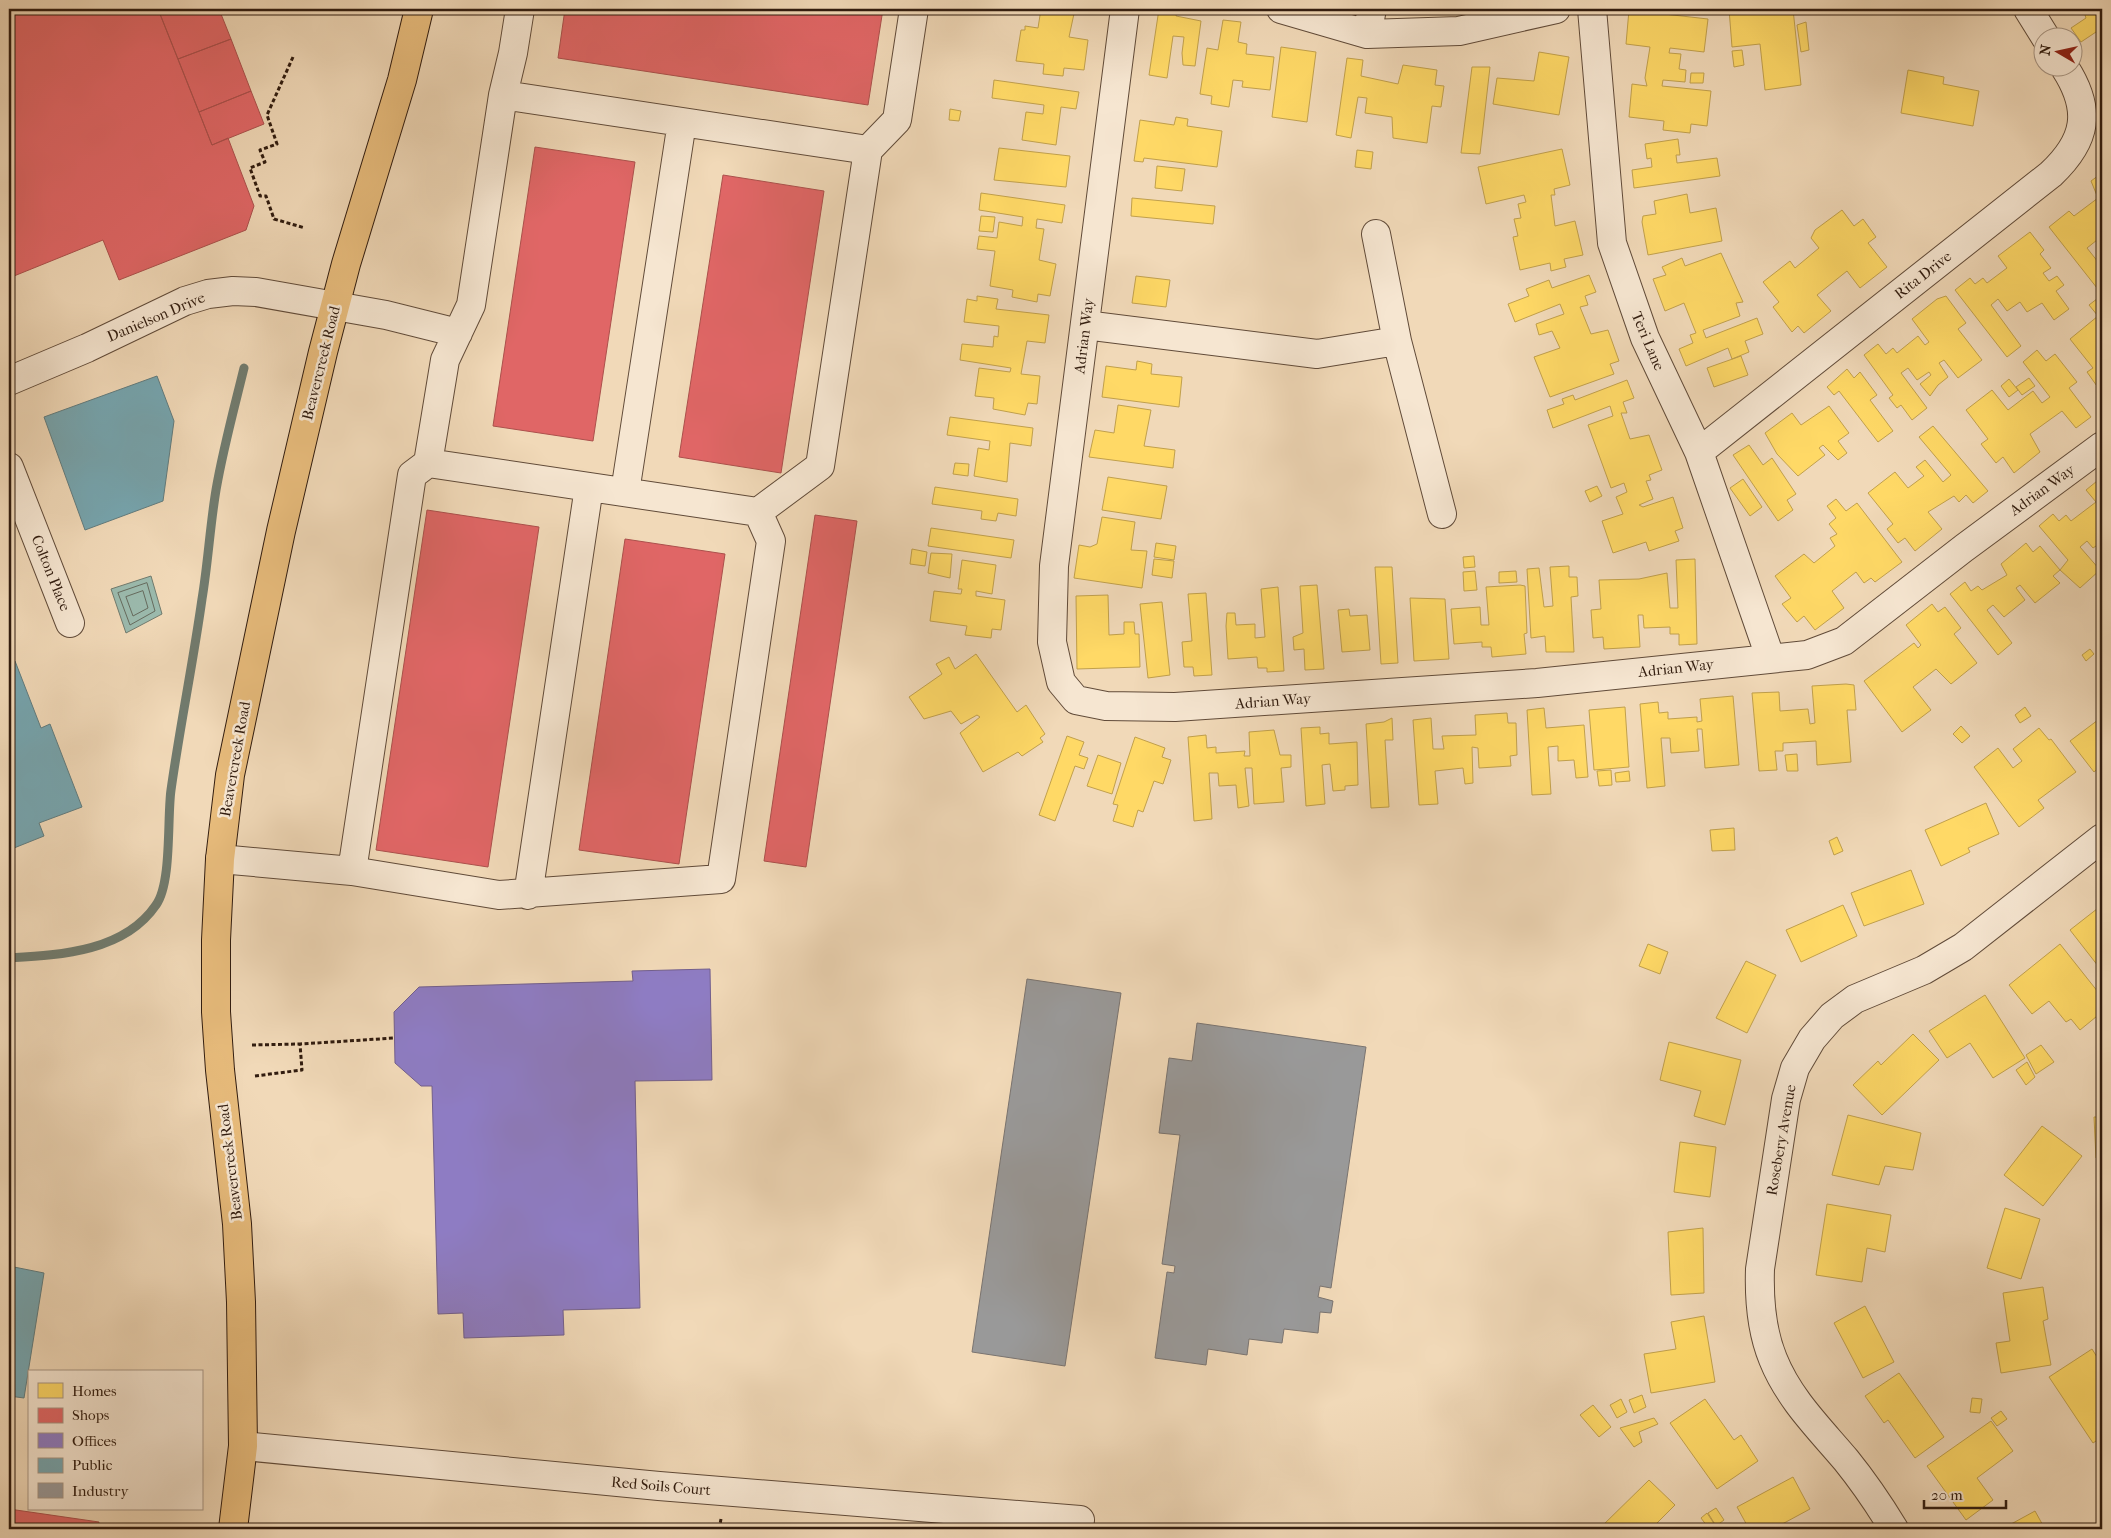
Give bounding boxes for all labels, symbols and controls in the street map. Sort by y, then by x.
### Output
north arrow [2034,28,2084,78]
text: N [2036,43,2055,57]
street label: Rita Drive [1891,247,1956,303]
street label: Danielson Drive [104,288,208,346]
street label: Adrian Way [1070,296,1098,376]
street label: Beavercreek Road [298,303,344,422]
street label: Teri Lane [1628,309,1669,374]
street label: Adrian Way [2005,460,2079,520]
street label: Colton Place [28,532,75,614]
street label: Adrian Way [1636,655,1716,681]
street label: Adrian Way [1233,689,1313,713]
street label: Beavercreek Road [216,699,254,818]
street label: Rosebery Avenue [1762,1082,1800,1197]
street label: Beavercreek Road [214,1102,246,1221]
legend [28,1370,202,1510]
text: Homes [72,1382,117,1400]
text: Shops [72,1406,110,1424]
text: Offices [72,1432,117,1450]
text: Public [72,1456,113,1474]
street label: Red Soils Court [610,1473,712,1499]
scale bar [1924,1478,2006,1510]
text: Industry [72,1482,129,1500]
text: 20 m [1931,1486,1963,1504]

